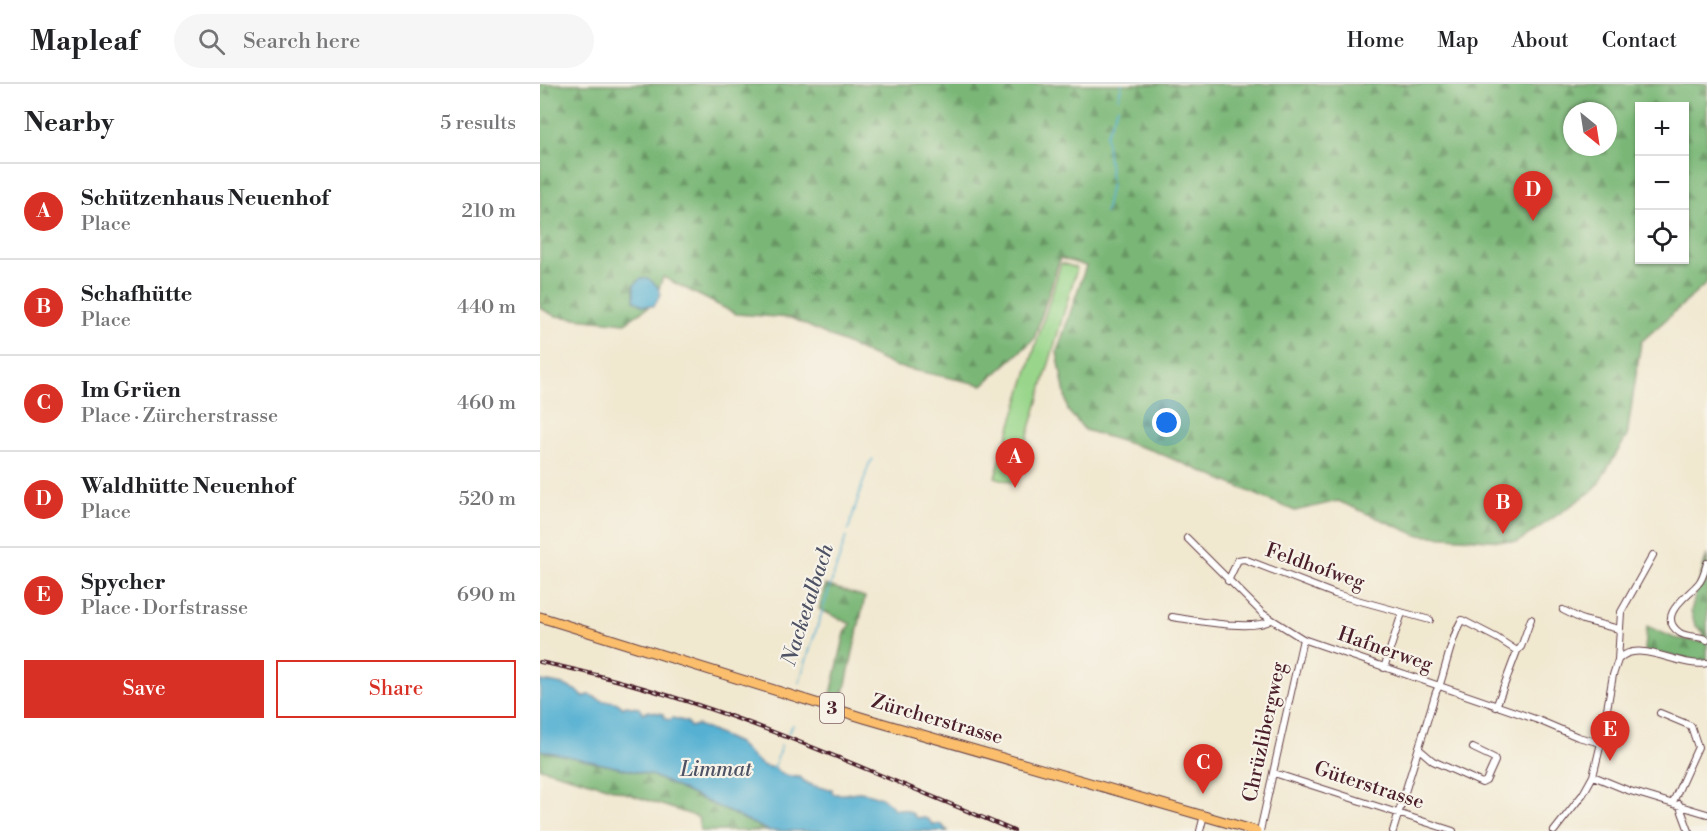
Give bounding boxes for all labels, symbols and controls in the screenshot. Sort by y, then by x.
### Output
search box [174,14,594,68]
text: Mapleaf [30,24,138,59]
icon: search [195,25,228,58]
text: Search here [243,28,360,55]
text: Home [1347,28,1404,54]
text: Map [1437,28,1479,54]
text: About [1512,28,1569,54]
text: Contact [1602,28,1677,54]
north arrow [1563,102,1617,156]
map controls [1635,102,1689,264]
button: + [1635,102,1689,156]
text: Nearby [24,107,114,139]
text: 5 results [440,111,516,136]
button: − [1635,156,1689,210]
pin: D [1514,172,1552,221]
text: Schützenhaus Neuenhof [81,185,329,212]
text: A [36,199,51,224]
text: 210 m [461,199,516,224]
button: locate [1635,210,1689,264]
text: Place [81,212,131,237]
text: Schafhütte [81,281,192,308]
text: B [36,295,51,320]
text: 440 m [457,295,516,320]
text: Place [81,308,131,333]
text: Im Grüen [81,377,181,404]
text: C [36,391,51,416]
text: 460 m [457,391,516,416]
text: Place · Zürcherstrasse [81,404,278,429]
your location [1152,408,1181,437]
pin: A [996,438,1034,488]
text: Waldhütte Neuenhof [81,473,294,500]
pin: B [1484,484,1522,534]
text: D [36,487,51,512]
text: 520 m [459,487,516,512]
text: Place [81,500,131,525]
street label: Feldhofweg [1262,538,1369,596]
water label: Nacketalbach [776,540,840,670]
text: Spycher [81,569,166,596]
text: E [37,583,50,608]
text: 690 m [457,583,516,608]
text: Place · Dorfstrasse [81,596,248,621]
street label: Hafnerweg [1334,622,1436,678]
street label: Chrüzlibergweg [1238,659,1292,804]
button: Save [24,660,264,718]
button: Share [276,660,516,718]
street label: Zürcherstrasse [868,689,1006,751]
road number: 3 [820,693,844,723]
pin: E [1590,712,1630,761]
pin: C [1184,744,1222,794]
street label: Güterstrasse [1311,756,1427,816]
water label: Limmat [679,757,753,783]

